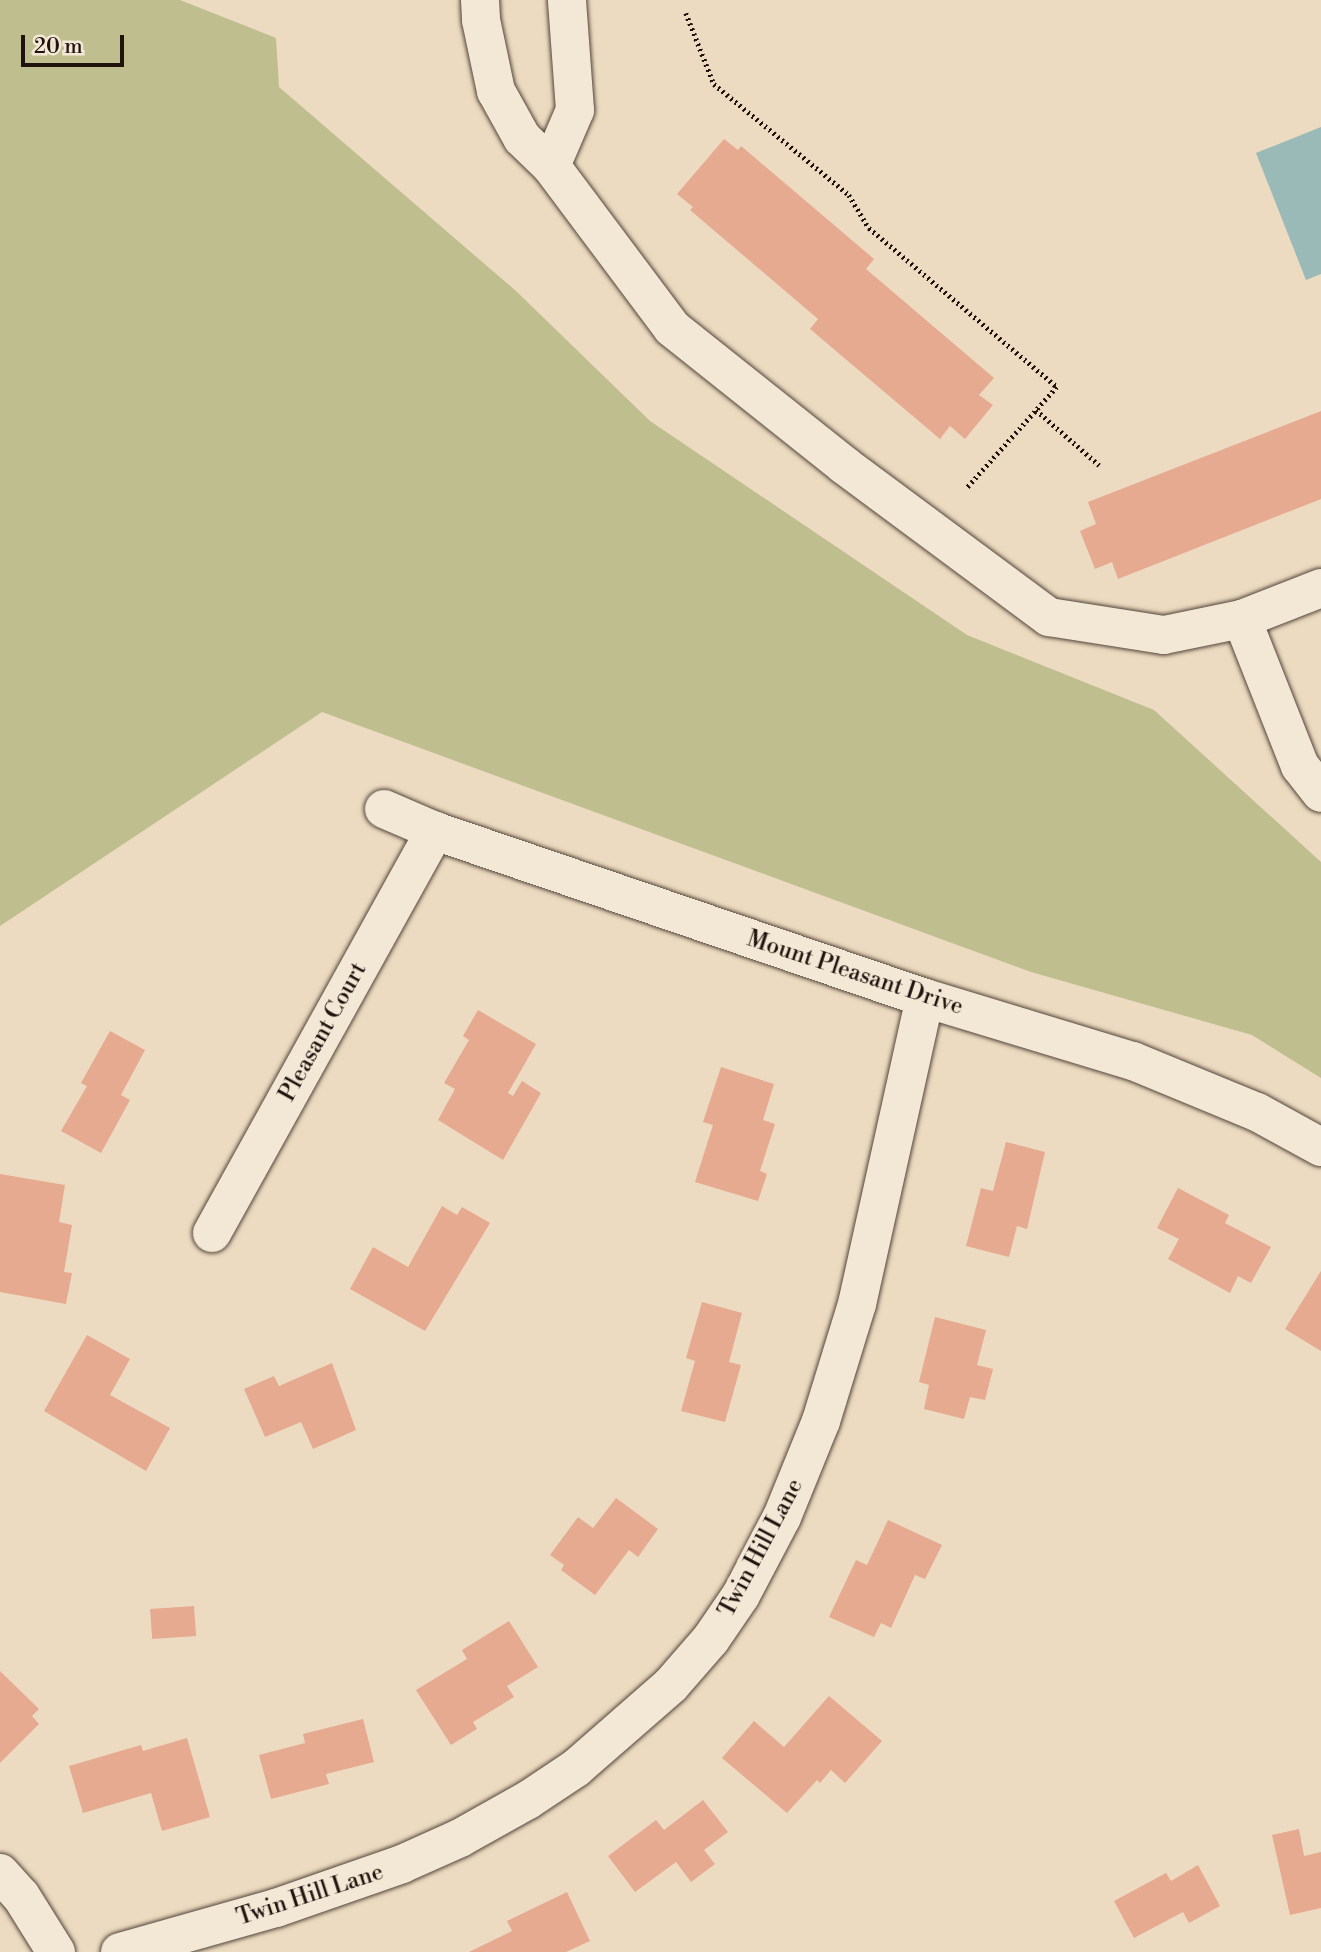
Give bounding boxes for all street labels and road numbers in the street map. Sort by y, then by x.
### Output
street label: Mount Pleasant Drive [743,925,967,1021]
street label: Pleasant Court [273,958,373,1106]
street label: Twin Hill Lane [713,1474,809,1622]
street label: Twin Hill Lane [233,1858,387,1932]

